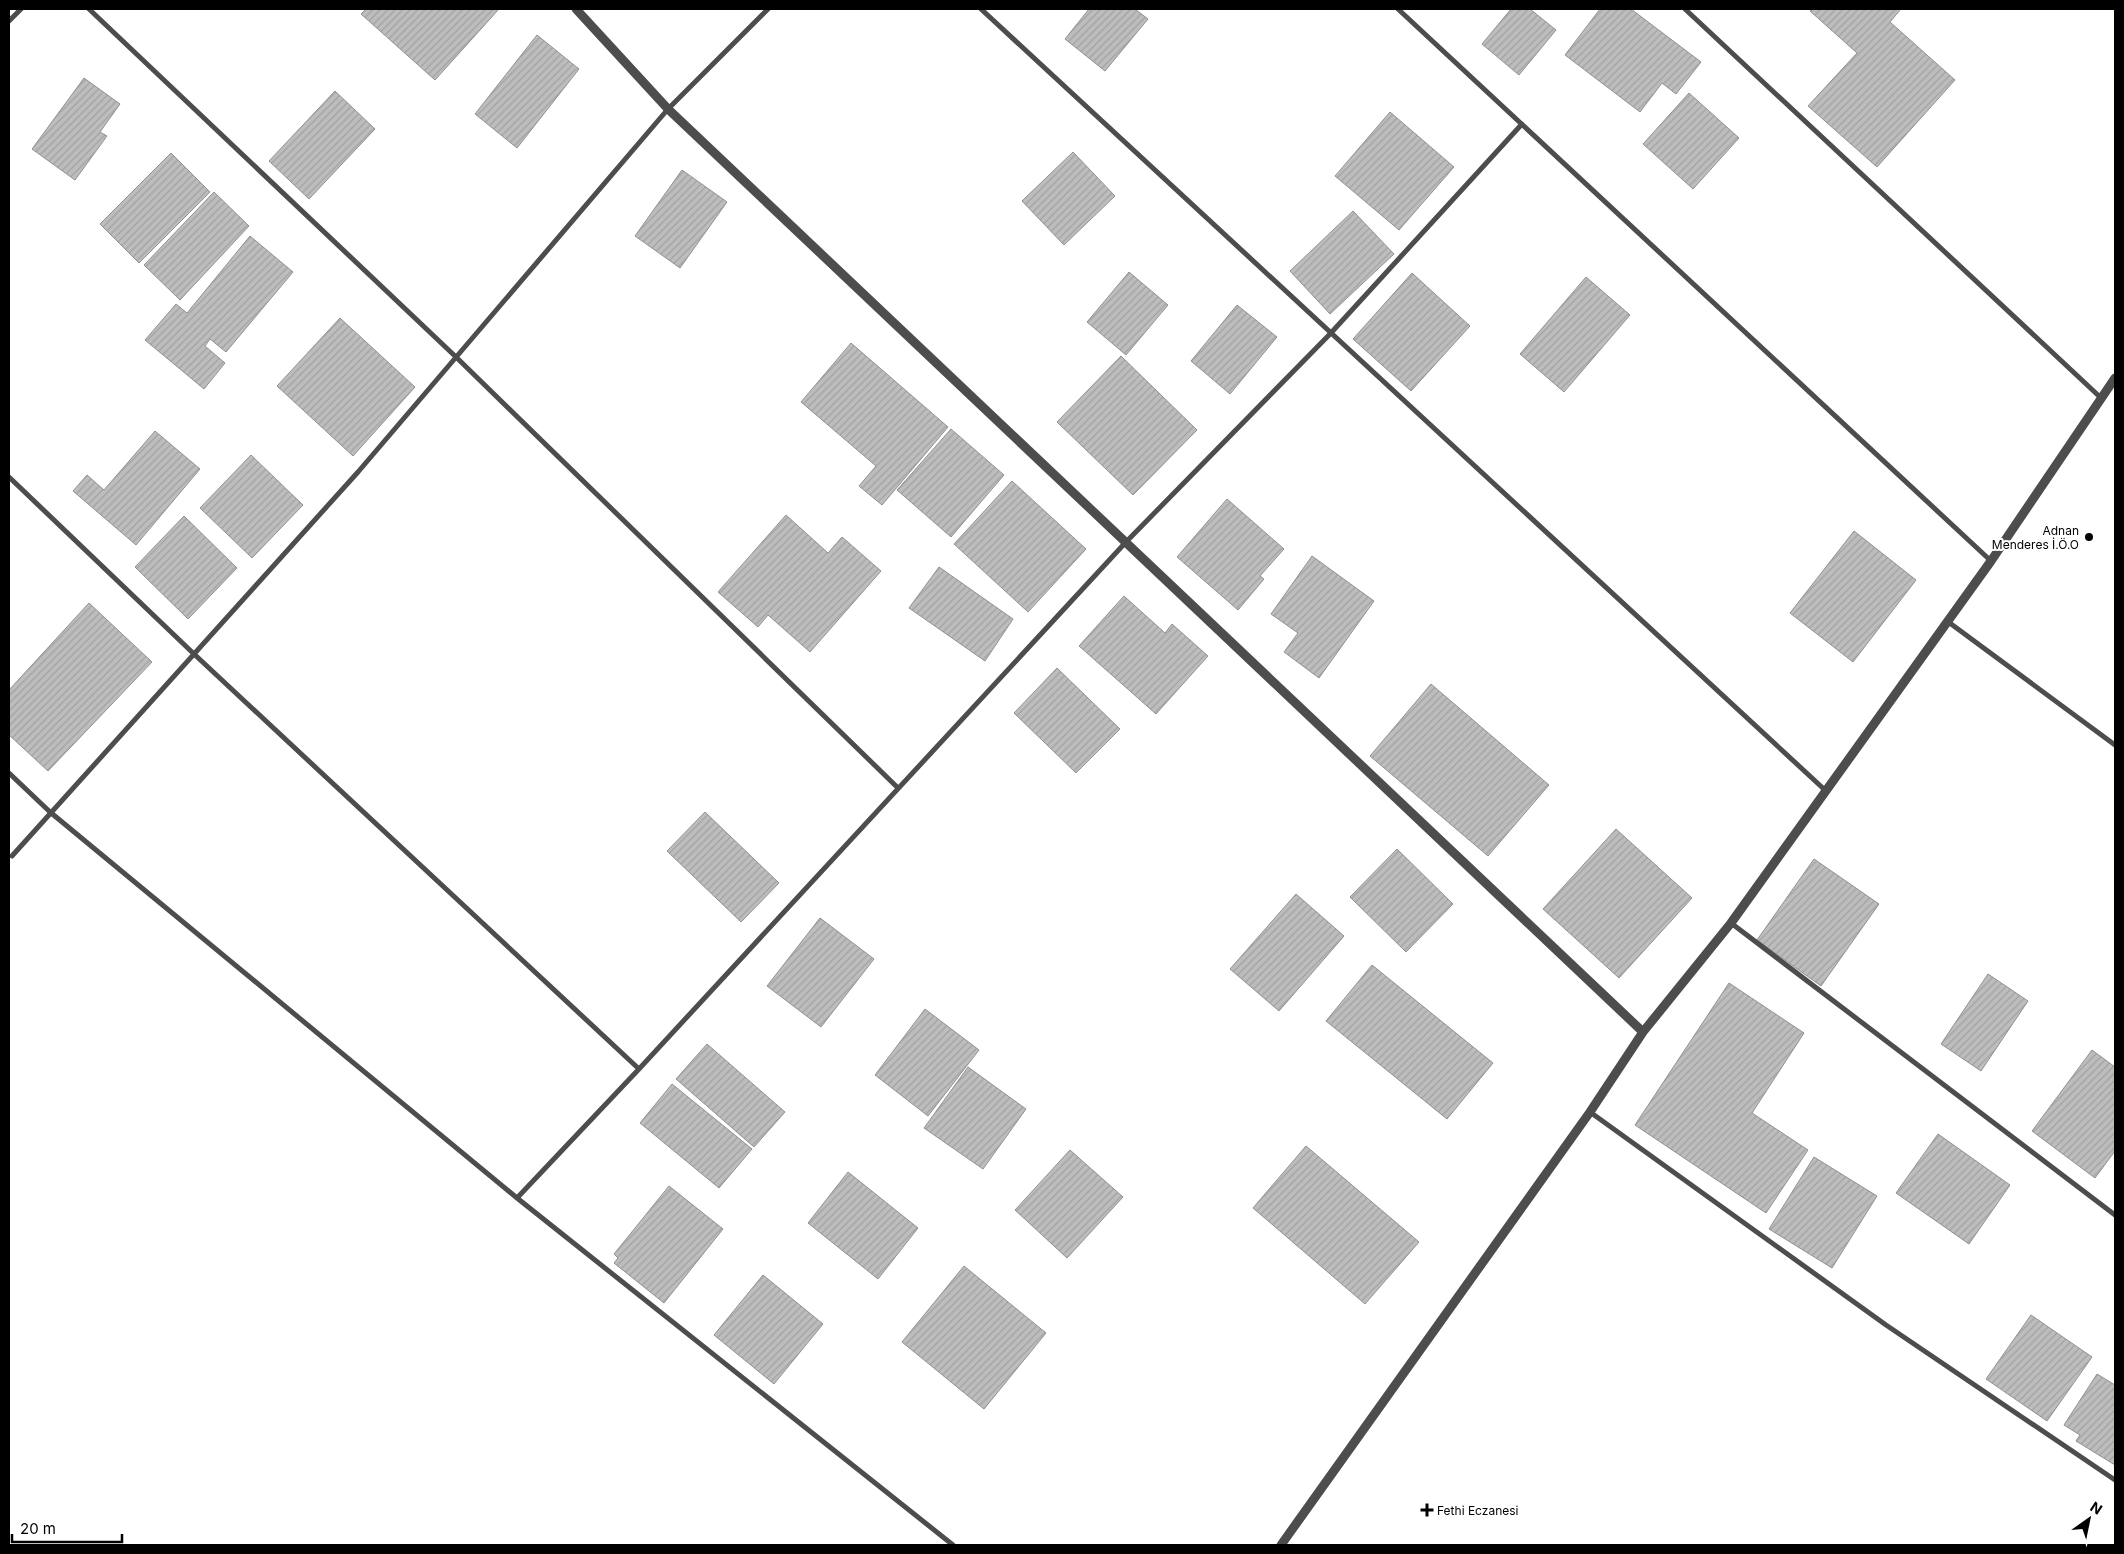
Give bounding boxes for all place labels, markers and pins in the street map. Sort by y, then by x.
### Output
place label: Adnan Menderes İ.Ö.O [1992,523,2079,552]
marker: Adnan Menderes İ.Ö.O [2083,531,2095,543]
place label: Fethi Eczanesi [1437,1503,1519,1518]
marker: Fethi Eczanesi [1421,1504,1433,1516]

